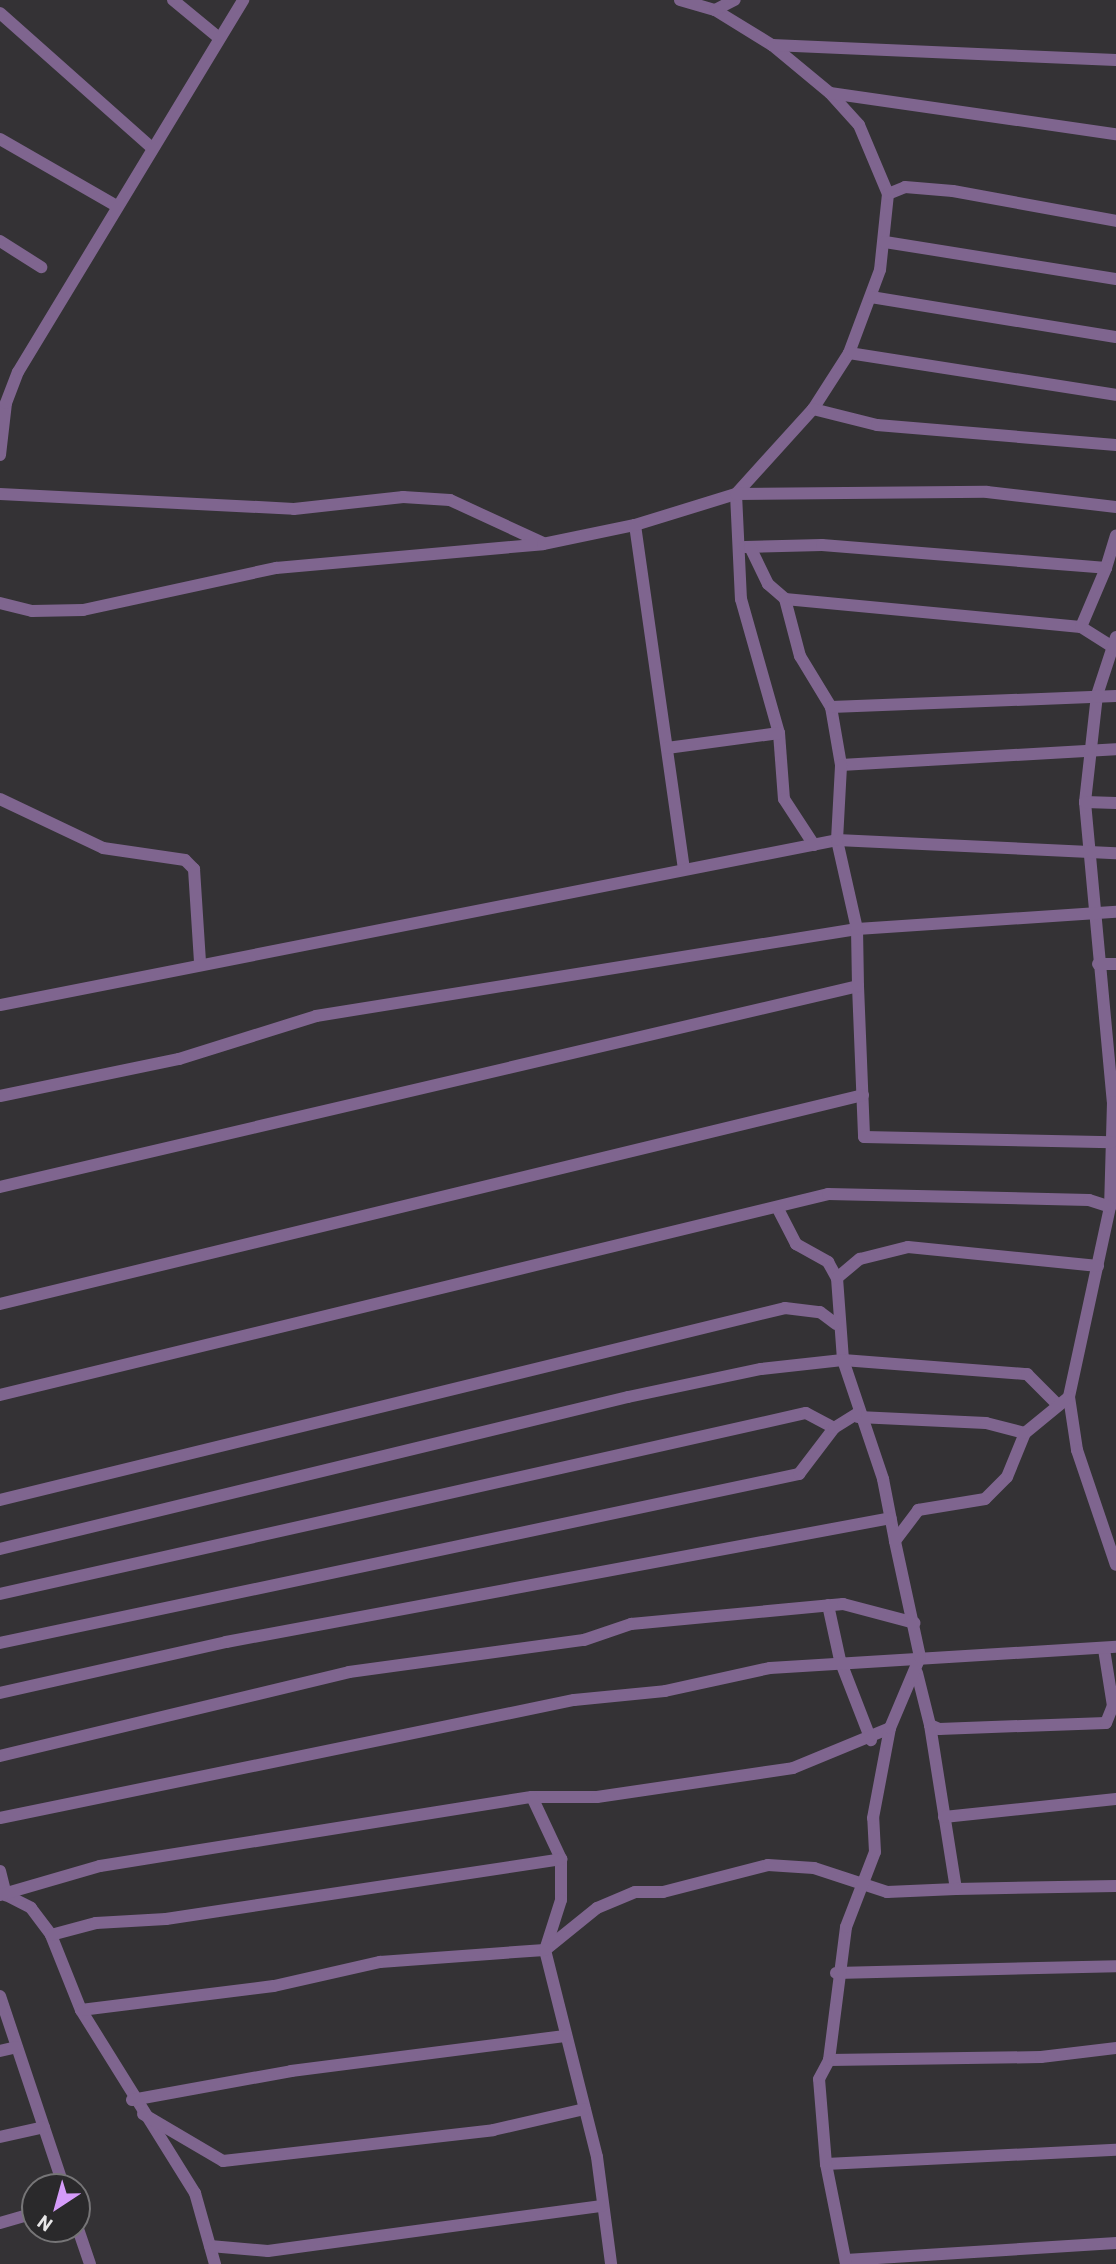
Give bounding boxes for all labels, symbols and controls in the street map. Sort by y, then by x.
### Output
north arrow [21,2173,91,2243]
text: N [33,2211,56,2237]

